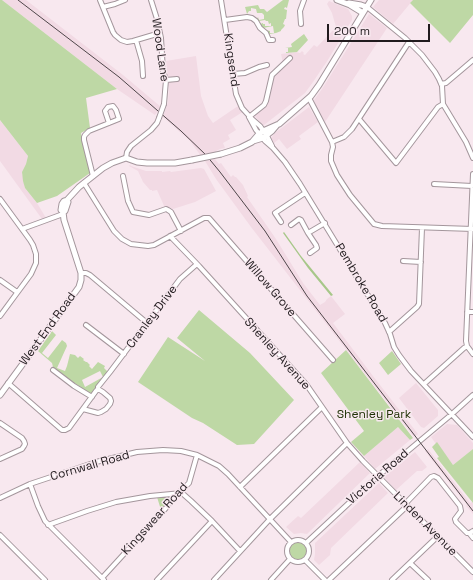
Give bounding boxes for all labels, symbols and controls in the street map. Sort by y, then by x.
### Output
scale bar [329,16,432,42]
street label: Wood Lane [148,17,172,83]
text: 200 m [334,23,370,39]
street label: Kingsend [220,32,242,88]
street label: Pembroke Road [332,241,390,325]
street label: Willow Grove [241,256,299,320]
street label: Cranley Drive [124,283,180,351]
street label: West End Road [17,290,79,368]
street label: Shenley Avenue [241,315,313,393]
park label: Shenley Park [337,408,411,422]
street label: Victoria Road [344,446,412,508]
street label: Cornwall Road [49,448,131,484]
street label: Kingswear Road [119,480,191,558]
street label: Linden Avenue [390,489,460,559]

